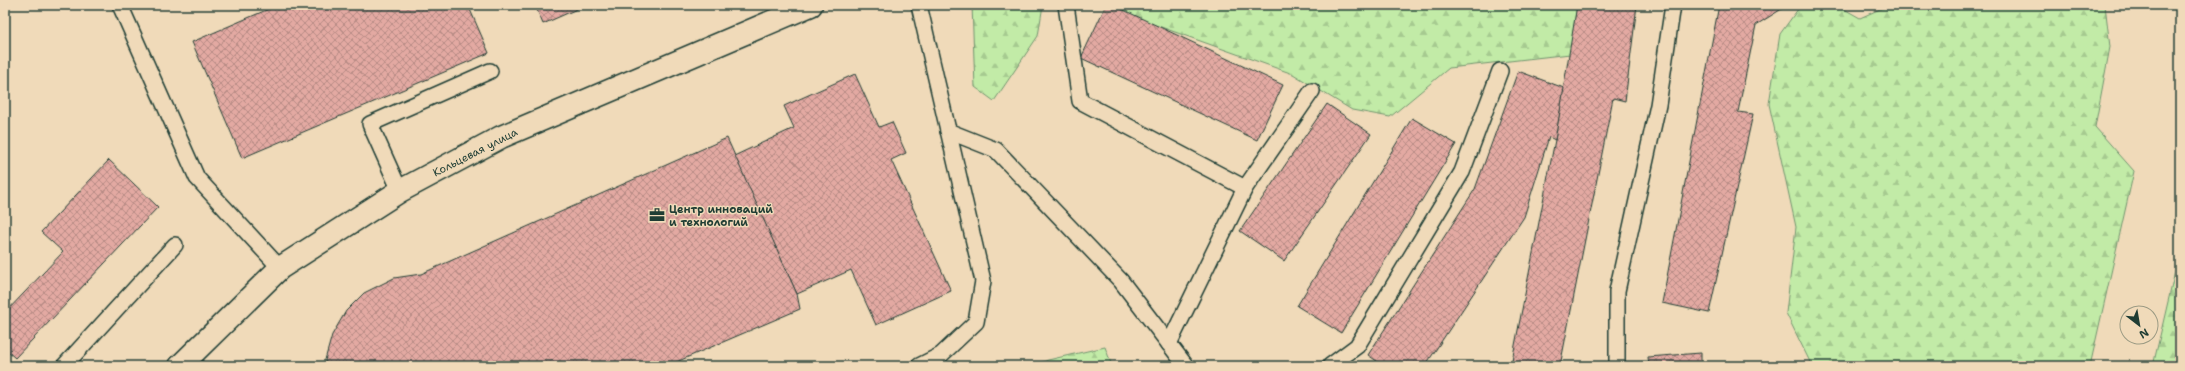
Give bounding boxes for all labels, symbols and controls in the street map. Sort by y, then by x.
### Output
street label: Кольцевая улица [430,124,520,180]
place label: Центр инноваций и технологий [669,202,773,230]
office icon: Центр инноваций и технологий [648,206,666,224]
north arrow [2119,305,2159,345]
text: N [2136,324,2151,342]

